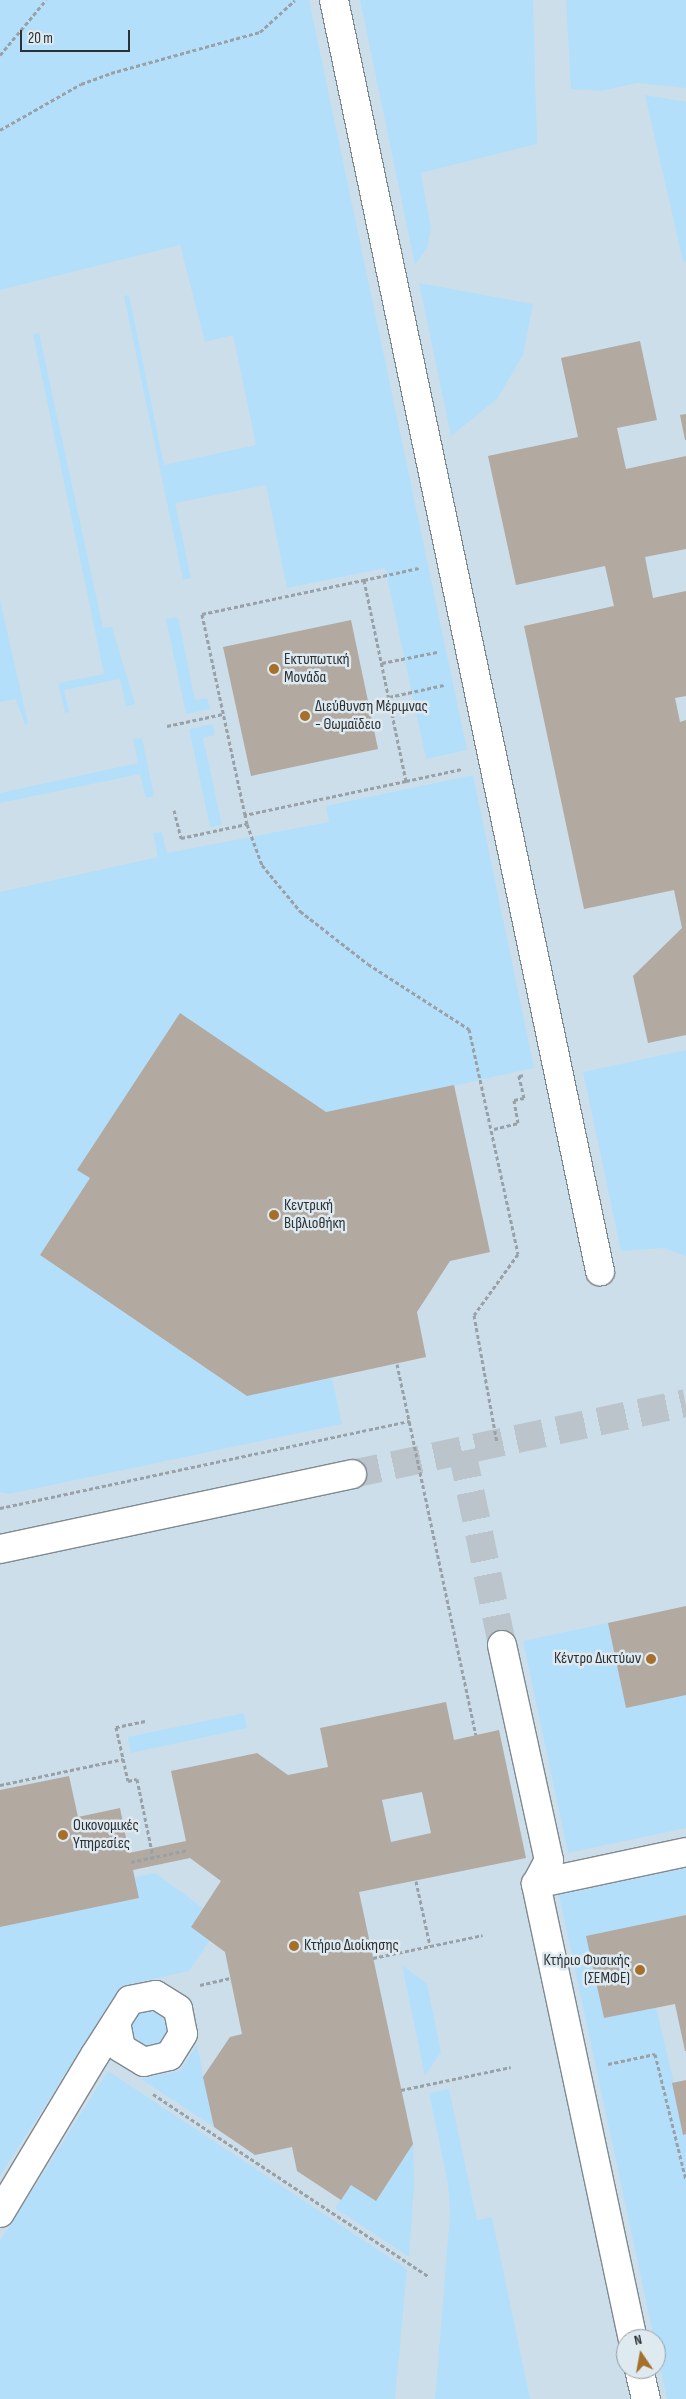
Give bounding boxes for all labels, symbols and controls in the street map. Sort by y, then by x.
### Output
scale bar [22,20,132,52]
text: 20 m [28,29,53,48]
place label: Εκτυπωτική Μονάδα [284,650,349,688]
marker: Εκτυπωτική Μονάδα [268,663,280,675]
place label: Διεύθυνση Μέριμνας - Θωμαϊδειο [315,697,428,735]
marker: Διεύθυνση Μέριμνας - Θωμαϊδειο [299,710,311,722]
place label: Κεντρική Βιβλιοθήκη [284,1196,345,1234]
marker: Κεντρική Βιβλιοθήκη [268,1209,280,1221]
place label: Κέντρο Δικτύων [554,1649,641,1669]
marker: Κέντρο Δικτύων [645,1653,657,1665]
place label: Οικονομικές Υπηρεσίες [73,1816,139,1854]
marker: Οικονομικές Υπηρεσίες [57,1829,69,1841]
place label: Κτήριο Διοίκησης [304,1936,399,1956]
marker: Κτήριο Διοίκησης [288,1940,300,1952]
place label: Κτήριο Φυσικής (ΣΕΜΦΕ) [543,1951,630,1989]
marker: Κτήριο Φυσικής (ΣΕΜΦΕ) [634,1964,646,1976]
north arrow [616,2329,666,2379]
text: N [633,2331,643,2349]

